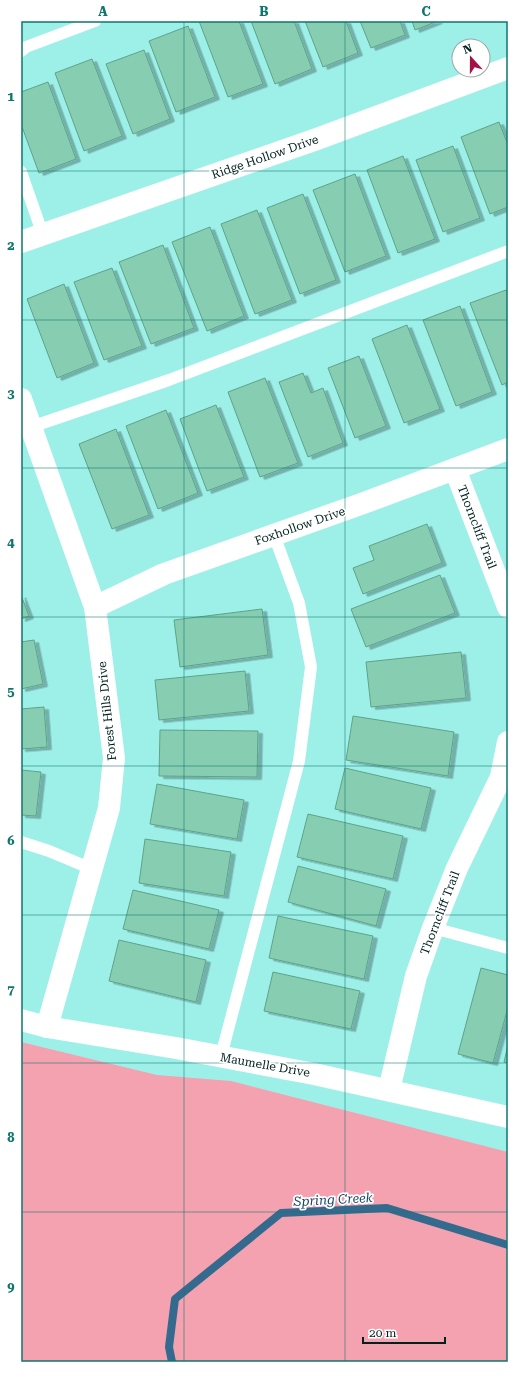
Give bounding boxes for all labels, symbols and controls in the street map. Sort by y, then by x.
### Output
text: A [98,4,108,19]
text: B [259,4,269,19]
text: C [421,4,431,19]
north arrow [451,38,491,78]
text: N [461,41,474,57]
text: 1 [7,89,15,104]
street label: Ridge Hollow Drive [210,132,321,182]
text: 2 [7,238,15,253]
text: 3 [7,386,15,401]
street label: Thorncliff Trail [455,483,500,571]
street label: Foxhollow Drive [253,504,347,548]
text: 4 [7,535,15,550]
street label: Forest Hills Drive [95,660,119,761]
text: 5 [7,684,15,699]
text: 6 [7,833,15,848]
street label: Thorncliff Trail [418,869,463,957]
text: 7 [7,982,15,997]
street label: Maumelle Drive [219,1050,311,1080]
text: 8 [7,1130,15,1145]
water label: Spring Creek [292,1190,374,1209]
text: 9 [7,1279,15,1294]
scale bar [363,1319,445,1345]
text: 20 m [369,1326,396,1340]

